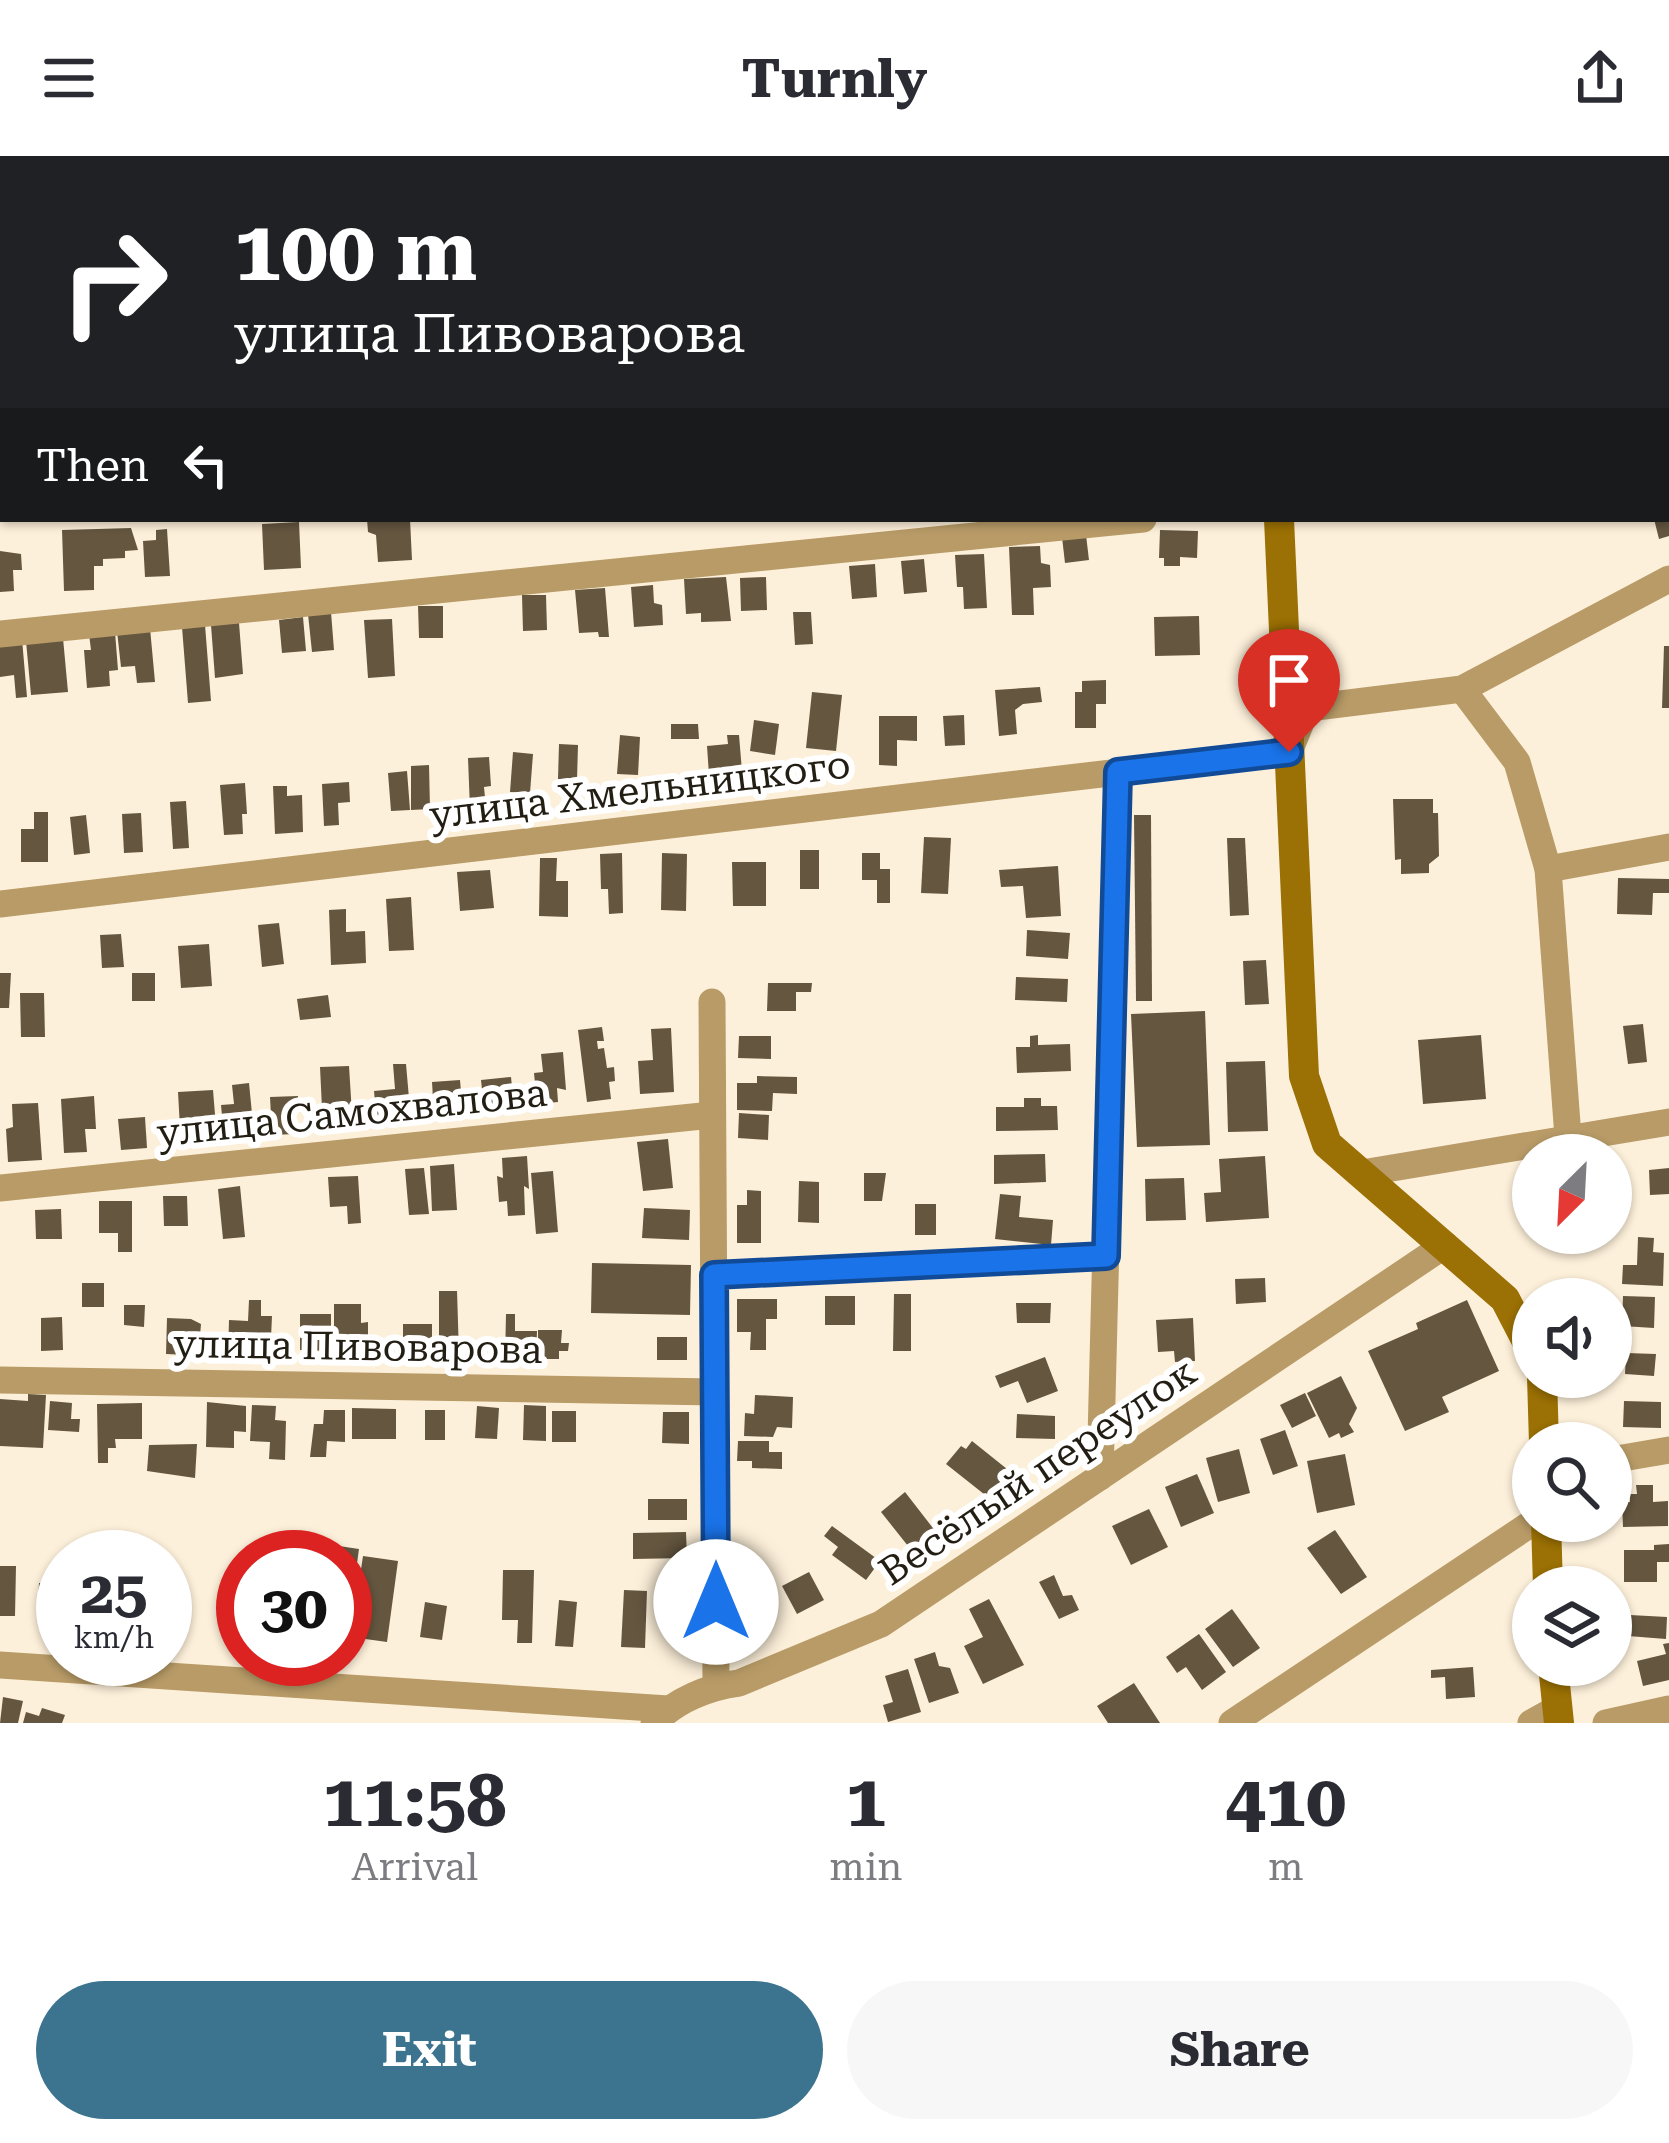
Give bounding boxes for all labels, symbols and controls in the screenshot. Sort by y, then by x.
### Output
icon: menu [36,45,102,111]
icon: share [1567,45,1633,111]
text: Turnly [742,47,927,110]
text: 100 m [234,202,477,300]
icon: right [36,204,192,360]
text: улица Пивоварова [234,302,745,365]
icon: left [173,432,239,498]
text: Then [36,439,149,492]
pin [1238,629,1340,752]
icon: arrive [1256,647,1322,713]
street label: улица Хмельницкого [427,741,853,839]
street label: улица Самохвалова [155,1070,549,1156]
north arrow [1512,1134,1632,1254]
map controls [1512,1134,1632,1686]
button: sound [1512,1278,1632,1398]
street label: улица Пивоварова [173,1321,543,1373]
street label: Весёлый переулок [871,1349,1205,1595]
button: search [1512,1422,1632,1542]
speed limit sign: 30 [216,1530,372,1686]
position arrow [653,1539,779,1665]
text: 25 [80,1557,148,1628]
button: layers [1512,1566,1632,1686]
text: km/h [74,1620,154,1655]
text: 11:58 [323,1759,507,1844]
text: 1 [846,1759,886,1844]
text: 410 [1225,1759,1346,1844]
text: Arrival [351,1844,478,1890]
text: min [829,1844,903,1890]
text: m [1268,1844,1304,1890]
button: Exit [36,1981,823,2119]
button: Share [847,1981,1633,2119]

